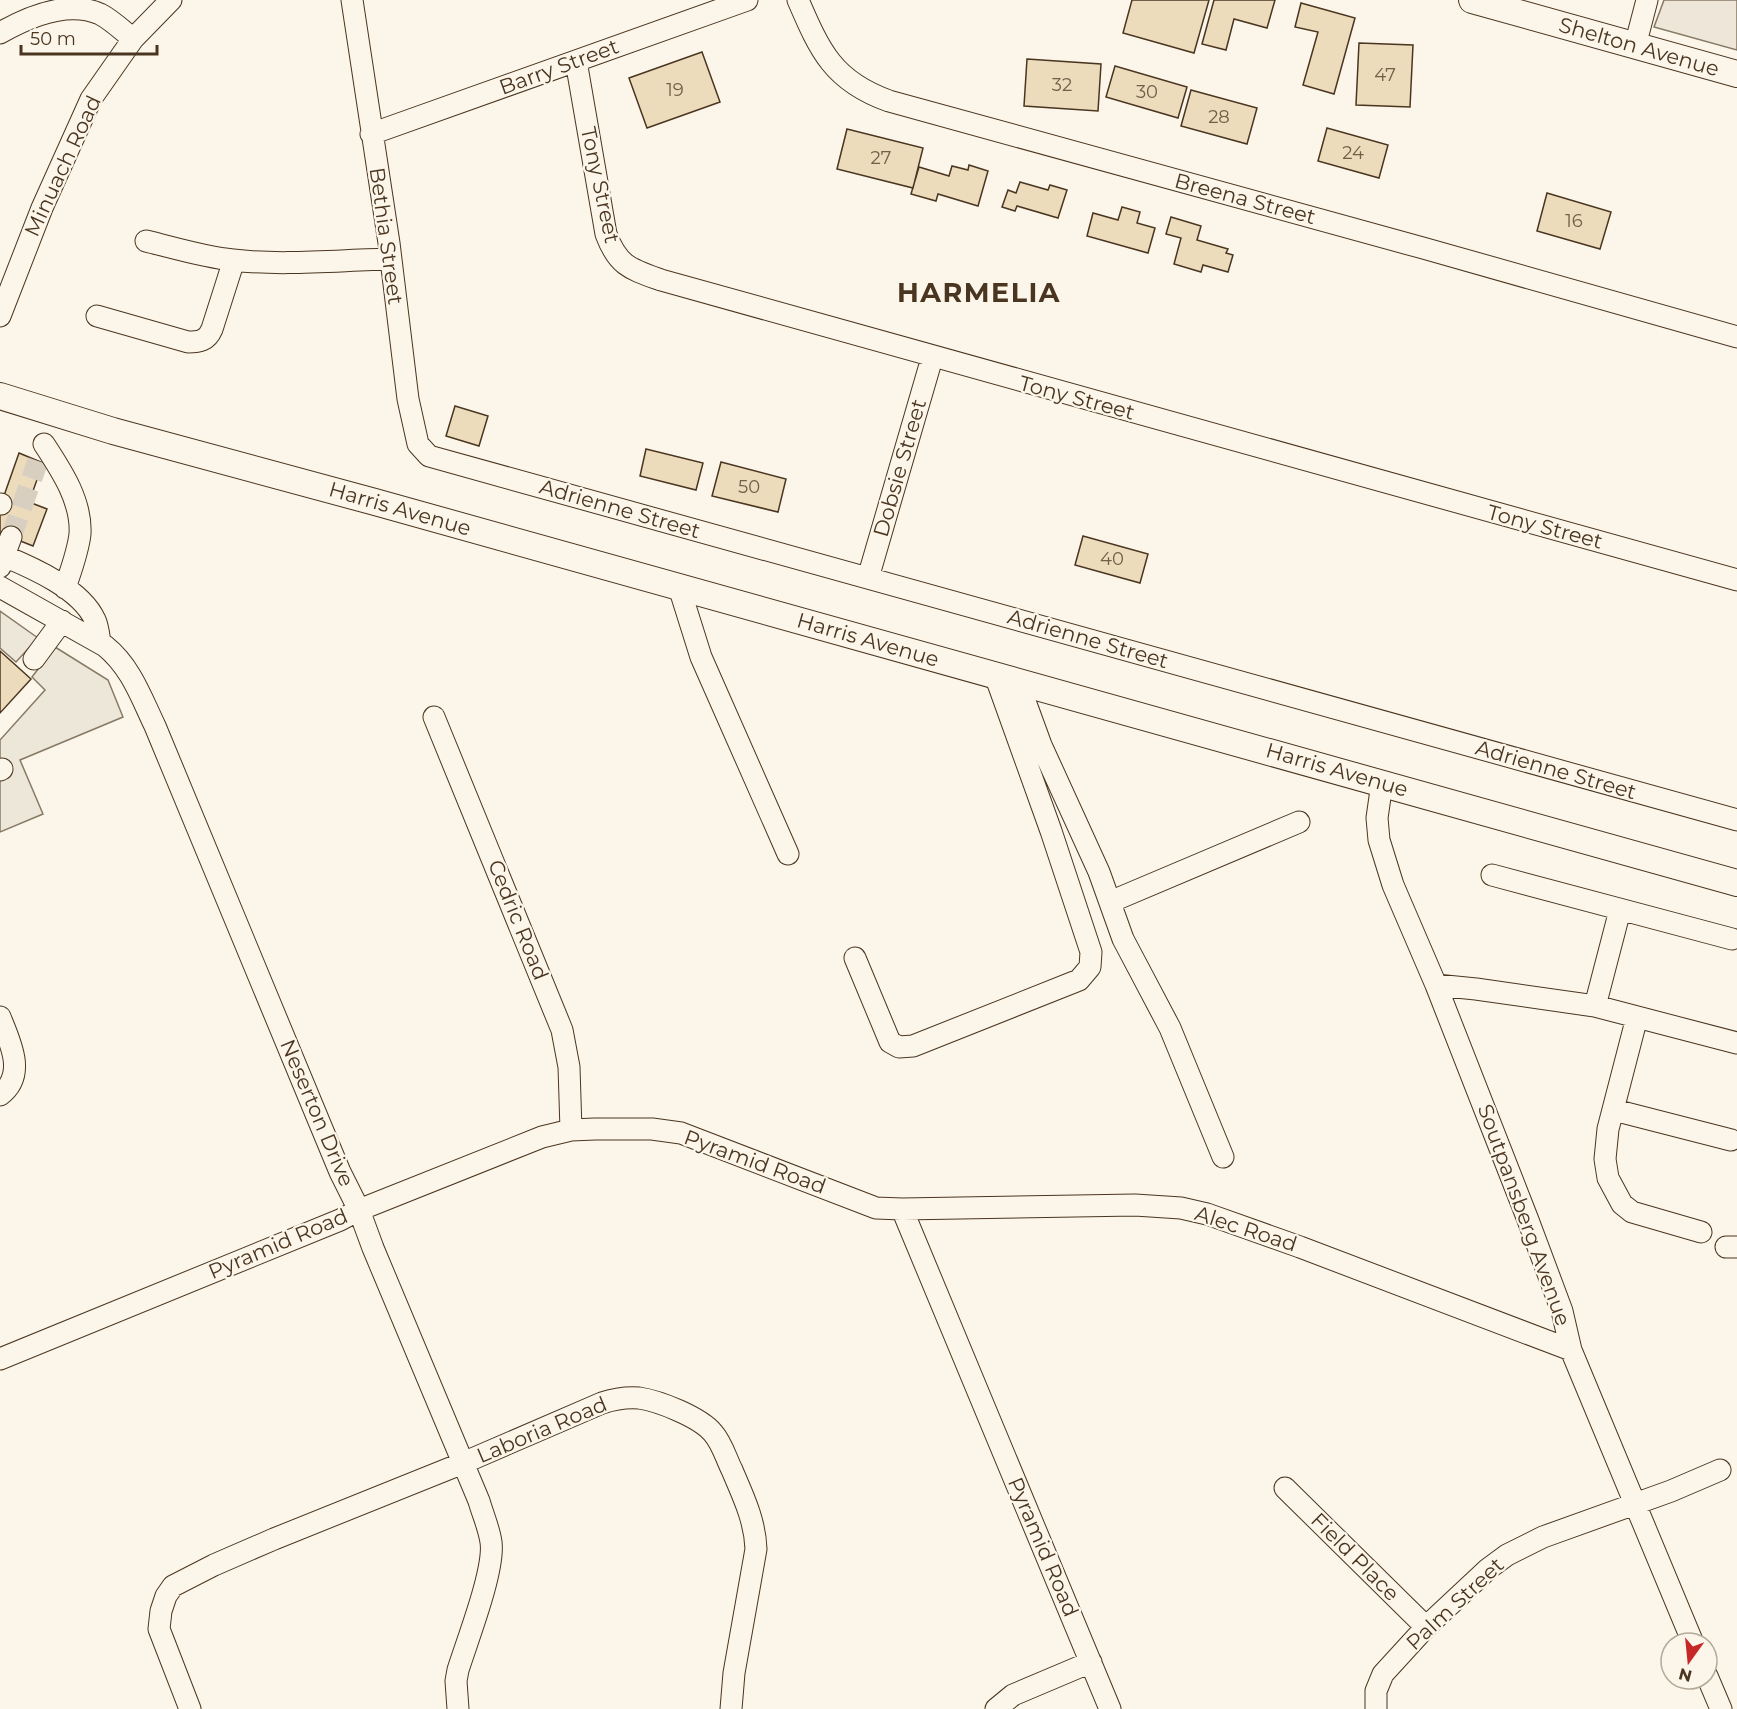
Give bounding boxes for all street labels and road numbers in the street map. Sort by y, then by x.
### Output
street label: Shelton Avenue [1556,12,1722,81]
street label: Barry Street [496,33,622,100]
street label: Minuach Road [19,91,106,240]
street label: Tony Street [576,124,625,245]
street label: Bethia Street [364,166,408,306]
street label: Breena Street [1172,168,1318,229]
street label: Tony Street [1017,370,1137,425]
street label: Dobsie Street [868,396,931,540]
street label: Adrienne Street [537,474,703,543]
street label: Harris Avenue [326,476,474,541]
street label: Tony Street [1485,499,1605,554]
street label: Adrienne Street [1005,604,1171,673]
street label: Harris Avenue [794,607,942,672]
street label: Adrienne Street [1473,735,1639,804]
street label: Harris Avenue [1263,737,1411,802]
street label: Cedric Road [483,856,554,984]
street label: Neserton Drive [275,1035,360,1190]
street label: Soutpansberg Avenue [1473,1101,1576,1329]
street label: Pyramid Road [681,1124,829,1199]
street label: Alec Road [1192,1200,1300,1257]
street label: Pyramid Road [204,1203,351,1284]
street label: Laboria Road [473,1391,611,1468]
street label: Pyramid Road [1003,1473,1084,1620]
street label: Field Place [1306,1507,1405,1606]
street label: Palm Street [1401,1552,1509,1655]

